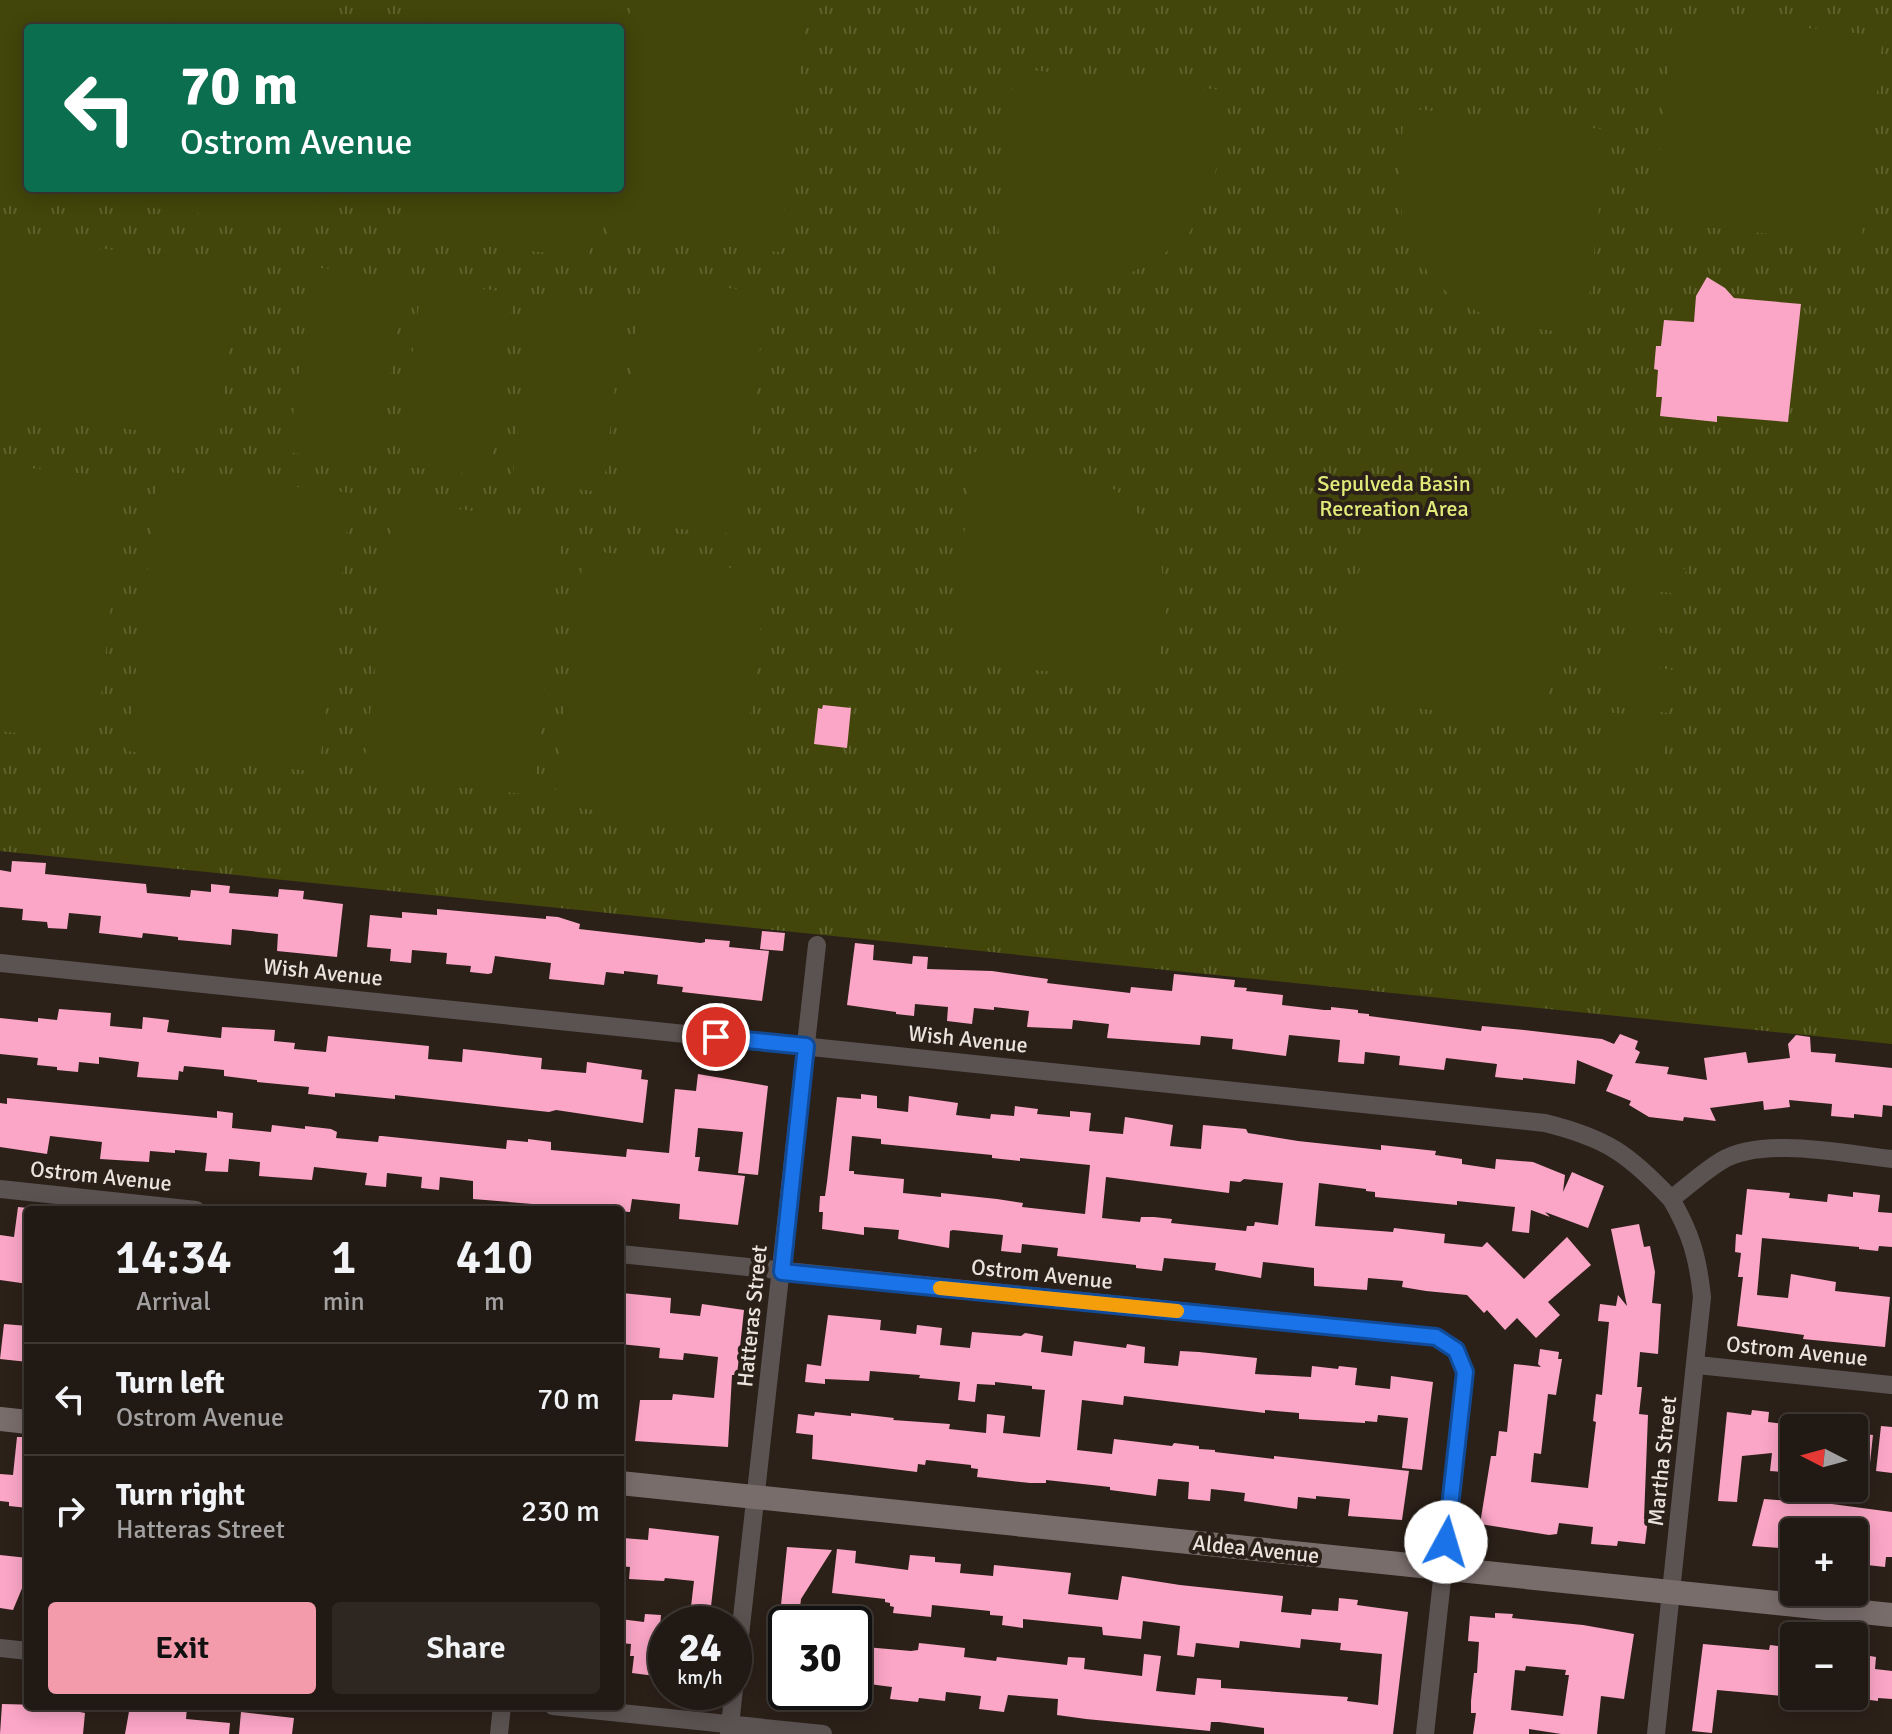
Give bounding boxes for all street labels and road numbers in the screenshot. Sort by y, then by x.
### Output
street label: Wish Avenue [262,952,384,992]
street label: Wish Avenue [907,1019,1029,1059]
street label: Ostrom Avenue [29,1155,173,1197]
street label: Hatteras Street [731,1243,773,1388]
street label: Ostrom Avenue [970,1253,1114,1295]
street label: Ostrom Avenue [1725,1330,1869,1372]
street label: Martha Street [1642,1394,1682,1527]
street label: Aldea Avenue [1191,1529,1321,1569]

